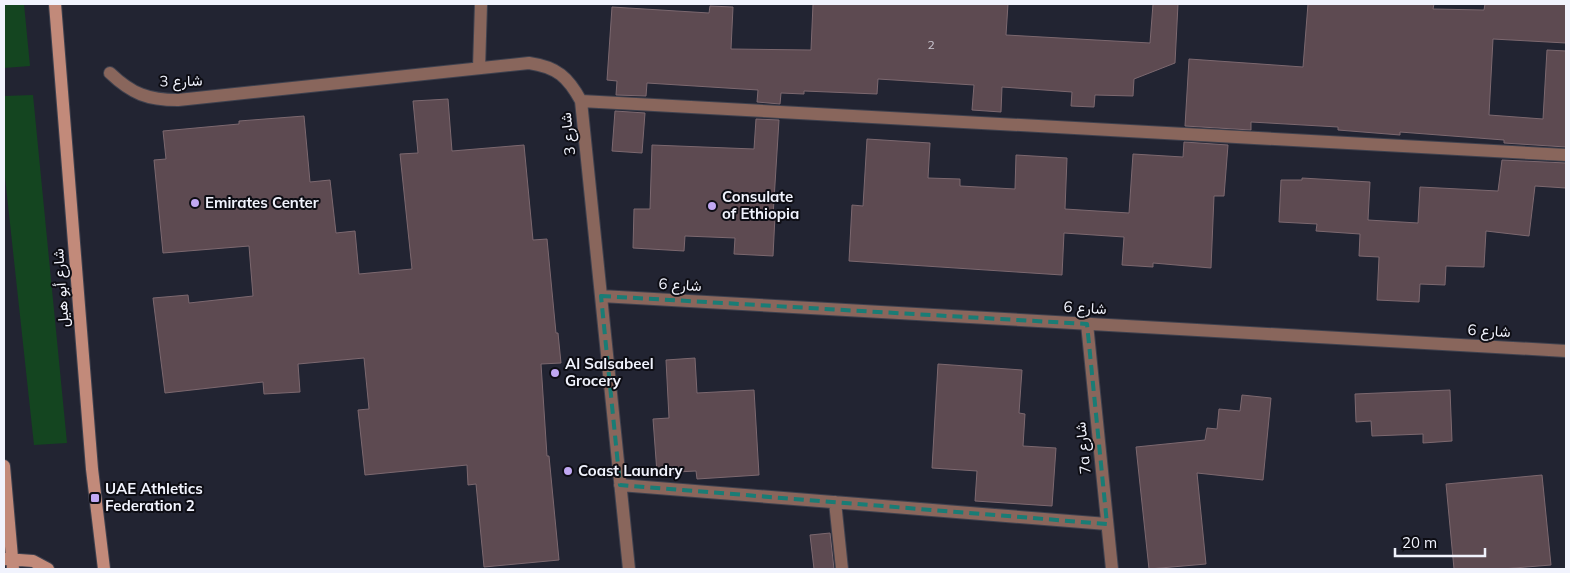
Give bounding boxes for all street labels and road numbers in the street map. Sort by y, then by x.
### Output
street label: شارع 3 [159,71,203,92]
street label: شارع 3 [556,111,581,156]
street label: شارع أبو هيل [48,248,75,328]
street label: شارع 6 [658,274,702,297]
street label: شارع 6 [1063,297,1107,320]
street label: شارع 6 [1467,320,1511,343]
street label: 7a شارع [1070,421,1097,475]

